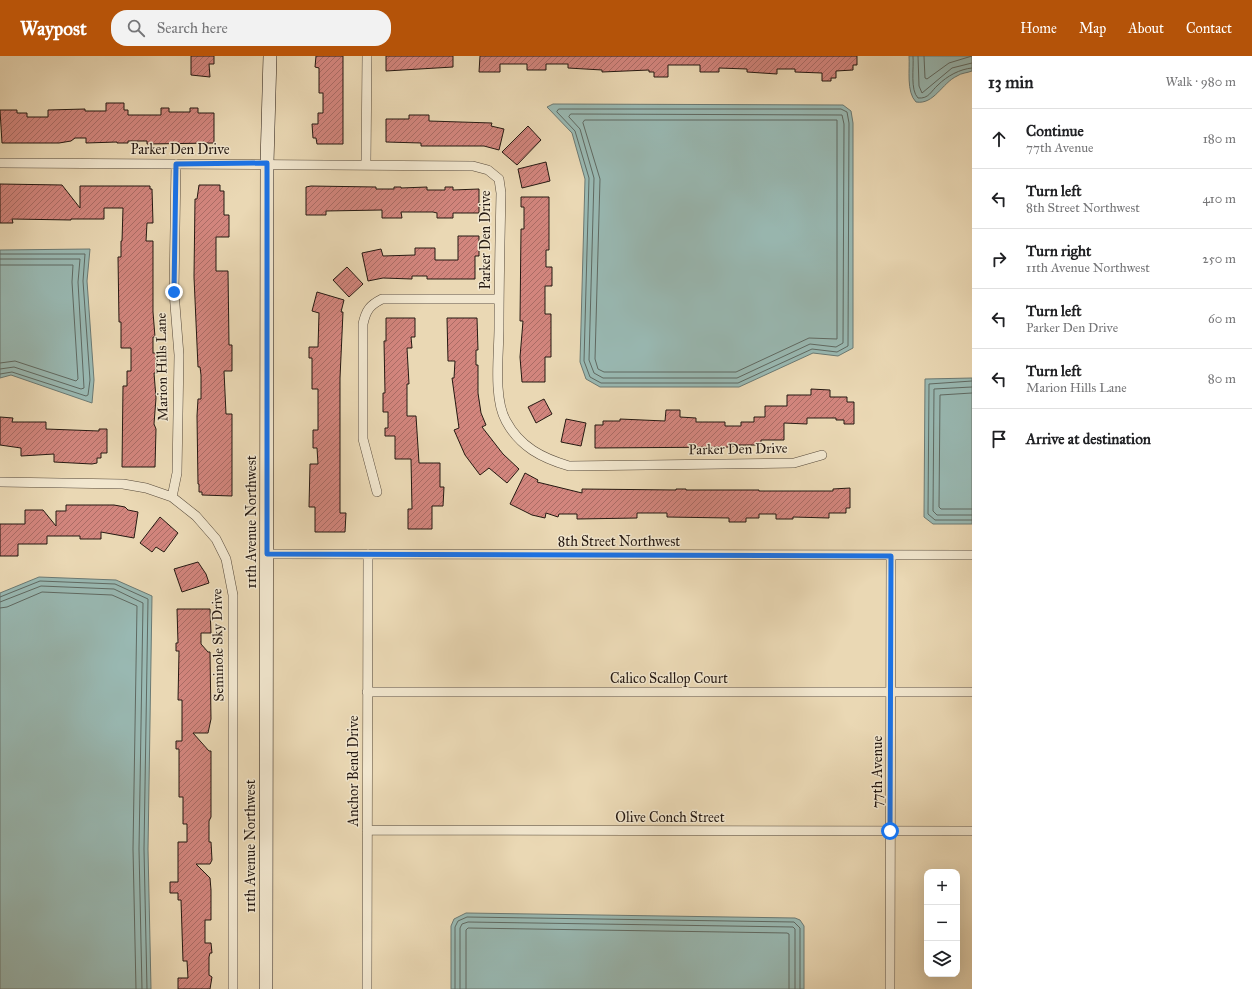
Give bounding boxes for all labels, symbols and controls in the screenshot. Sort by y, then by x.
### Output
search box [111,10,391,46]
text: Waypost [20,17,87,40]
icon: search [125,17,147,39]
text: Search here [157,19,228,37]
text: Home [1020,20,1057,37]
text: Map [1079,20,1106,37]
text: About [1128,20,1164,37]
text: Contact [1186,20,1232,37]
text: 13 min [988,72,1033,93]
text: Walk · 980 m [1166,74,1236,90]
text: Continue [1026,122,1084,140]
icon: ahead [988,128,1010,150]
text: 180 m [1203,131,1236,147]
text: 77th Avenue [1026,140,1094,156]
street label: Parker Den Drive [130,141,230,158]
text: Turn left [1026,182,1082,200]
icon: left [988,188,1010,210]
street label: Parker Den Drive [477,190,494,290]
text: 410 m [1202,191,1236,207]
text: 8th Street Northwest [1026,200,1140,216]
text: Turn right [1026,242,1091,260]
icon: right [988,248,1010,270]
text: 250 m [1202,251,1236,267]
text: 11th Avenue Northwest [1026,260,1150,276]
route end [165,283,183,301]
text: Turn left [1026,302,1082,320]
icon: left [988,308,1010,330]
text: 60 m [1208,311,1236,327]
street label: Marion Hills Lane [153,312,171,421]
text: Parker Den Drive [1026,320,1118,336]
text: Turn left [1026,362,1082,380]
icon: left [988,368,1010,390]
text: 80 m [1208,371,1236,387]
text: Marion Hills Lane [1026,380,1127,396]
icon: arrive [988,428,1010,450]
text: Arrive at destination [1026,430,1151,448]
street label: Parker Den Drive [688,440,788,458]
street label: 11th Avenue Northwest [243,455,260,589]
street label: 8th Street Northwest [558,533,680,550]
street label: Seminole Sky Drive [209,588,227,702]
street label: Calico Scallop Court [610,670,728,687]
street label: Anchor Bend Drive [345,715,362,828]
street label: 77th Avenue [869,735,886,808]
street label: 11th Avenue Northwest [242,779,259,913]
street label: Olive Conch Street [615,809,725,826]
route start [881,822,899,840]
map controls [924,869,960,977]
button: + [924,869,960,905]
button: − [924,905,960,941]
button: layers [924,941,960,977]

